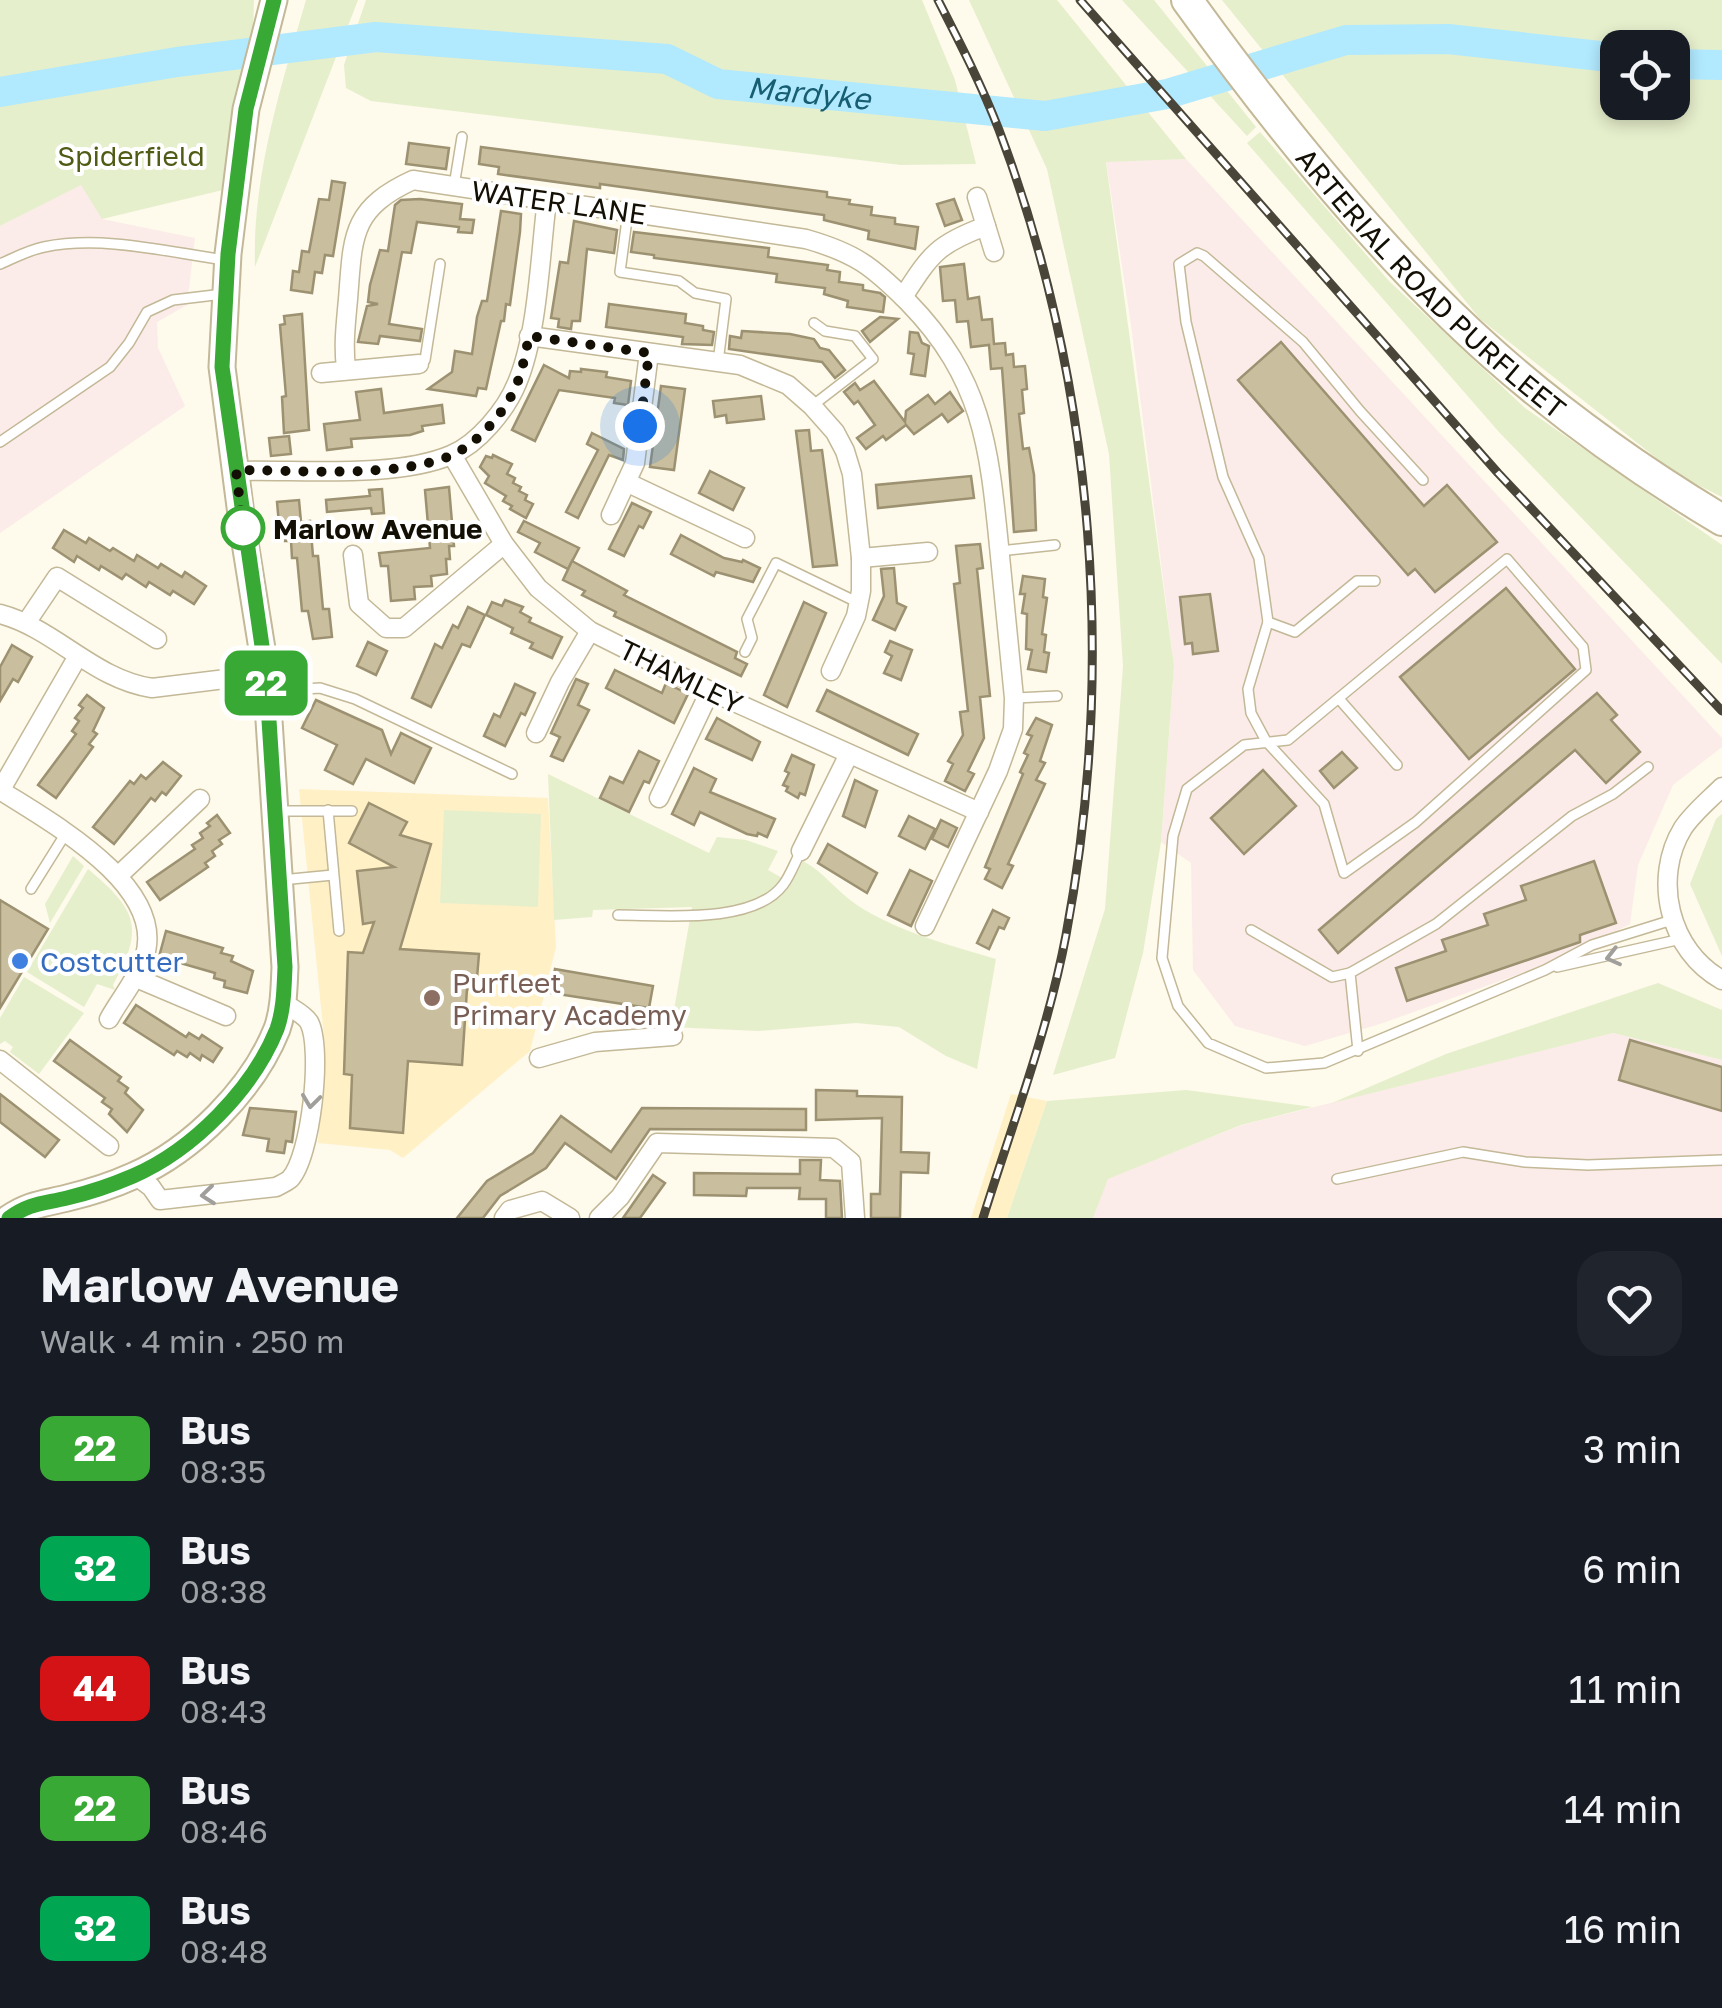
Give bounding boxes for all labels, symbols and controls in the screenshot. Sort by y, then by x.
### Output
map controls [1600,30,1690,120]
button: locate [1600,30,1690,120]
water label: Mardyke [746,69,874,117]
park label: Spiderfield [57,139,205,172]
street label: ARTERIAL ROAD PURFLEET [1290,141,1573,425]
street label: WATER LANE [469,173,649,231]
your location [615,401,665,451]
marker: Marlow Avenue [222,507,264,549]
place label: Marlow Avenue [273,512,482,545]
street label: THAMLEY [614,632,748,720]
line badge: 22 [221,650,311,716]
text: 22 [245,662,287,704]
place label: Costcutter [40,945,183,978]
one-way arrow [1605,945,1622,966]
marker: Costcutter [9,950,31,972]
place label: Purfleet Primary Academy [452,966,687,1031]
marker: Purfleet Primary Academy [421,987,443,1009]
one-way arrow [301,1093,322,1109]
one-way arrow [200,1184,216,1205]
button: heart [1577,1251,1682,1356]
text: Marlow Avenue [40,1255,399,1313]
text: Walk · 4 min · 250 m [40,1322,344,1360]
text: Bus [180,1407,251,1452]
text: 3 min [1583,1426,1682,1471]
text: 22 [74,1427,116,1469]
text: 08:35 [180,1452,266,1490]
text: Bus [180,1527,251,1572]
text: 6 min [1582,1546,1682,1591]
text: 32 [74,1547,116,1589]
text: 08:38 [180,1572,267,1610]
text: Bus [180,1647,251,1692]
text: 11 min [1568,1666,1682,1711]
text: 44 [73,1667,117,1709]
text: 08:43 [180,1692,267,1730]
text: Bus [180,1767,251,1812]
text: 14 min [1564,1786,1682,1831]
text: 22 [74,1787,116,1829]
text: 08:46 [180,1812,268,1850]
text: Bus [180,1887,251,1932]
text: 16 min [1564,1906,1682,1951]
text: 32 [74,1907,116,1949]
text: 08:48 [180,1932,268,1970]

